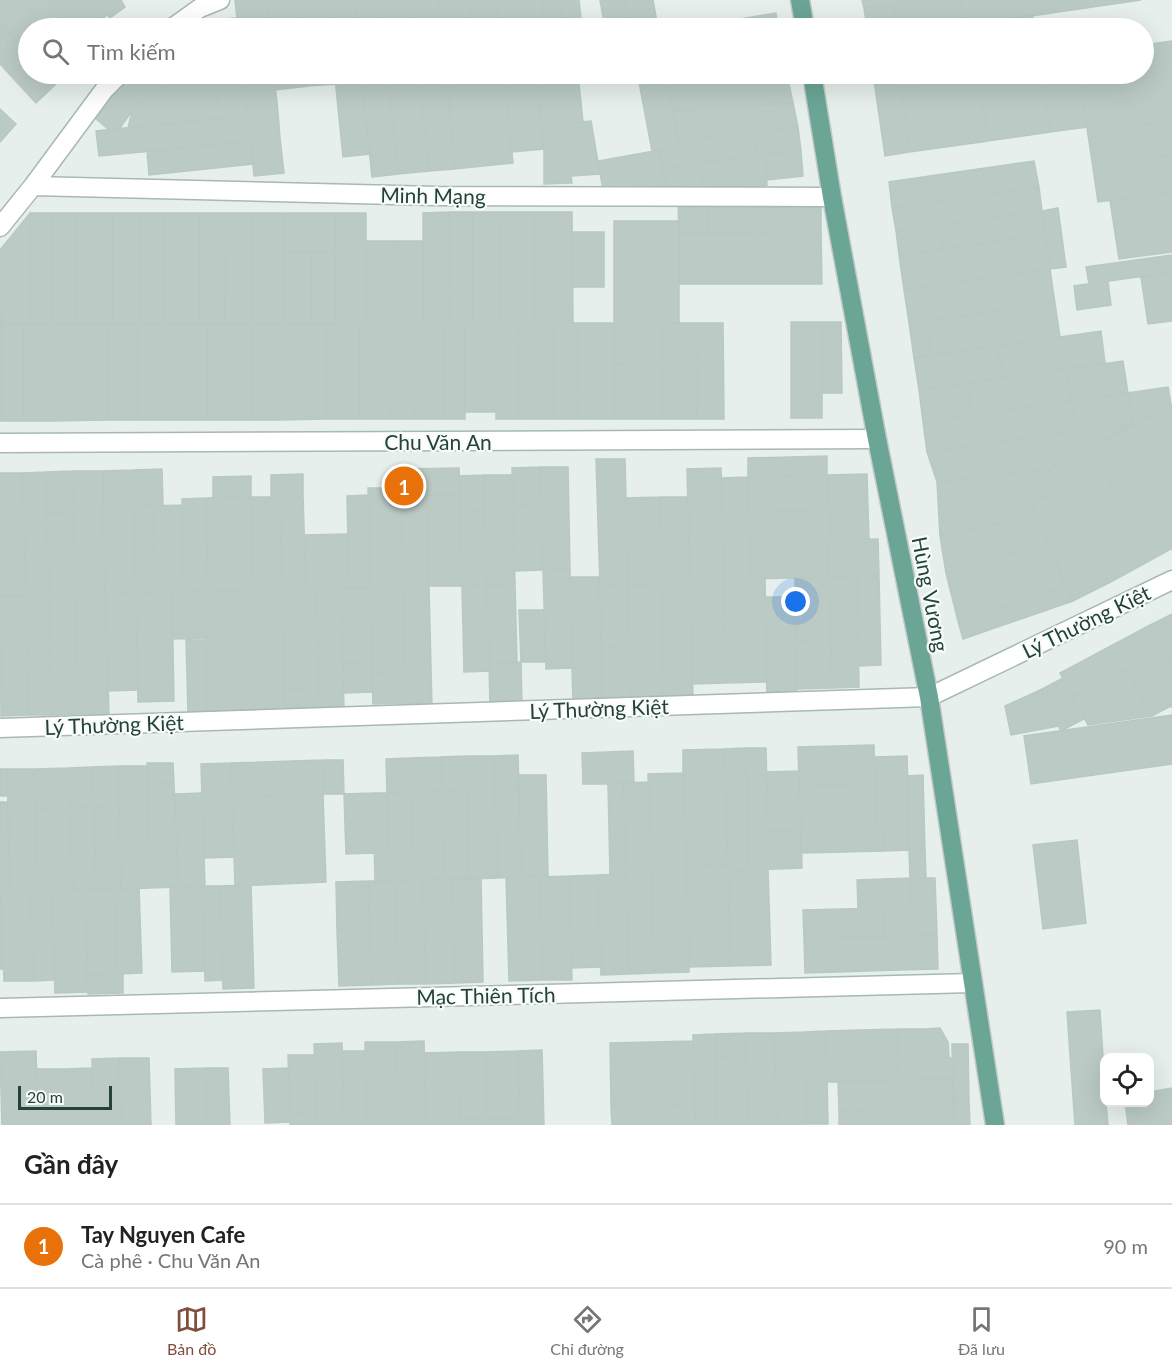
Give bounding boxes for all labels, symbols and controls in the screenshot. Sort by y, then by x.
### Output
search box [18,18,1154,84]
icon: search [39,35,72,68]
text: Tìm kiếm [87,38,176,65]
street label: Minh Mạng [380,182,486,208]
street label: Chu Văn An [384,429,492,454]
pin: 1 [384,464,424,508]
street label: Hùng Vương [908,534,954,654]
street label: Lý Thường Kiệt [1018,579,1155,663]
your location [781,587,810,616]
street label: Lý Thường Kiệt [529,693,670,723]
street label: Lý Thường Kiệt [44,709,185,739]
street label: Mạc Thiên Tích [416,981,556,1009]
map controls [1100,1053,1154,1107]
button: locate [1100,1053,1154,1107]
scale bar [18,1083,112,1110]
text: 20 m [27,1087,63,1106]
text: Gần đây [24,1148,118,1180]
text: Tay Nguyen Cafe [81,1221,245,1248]
text: 1 [38,1234,49,1258]
text: 90 m [1103,1234,1148,1258]
text: Cà phê · Chu Văn An [81,1248,260,1272]
tab: Bản đồ [167,1303,216,1358]
tab: Chỉ đường [550,1303,624,1358]
tab: Đã lưu [958,1303,1005,1358]

